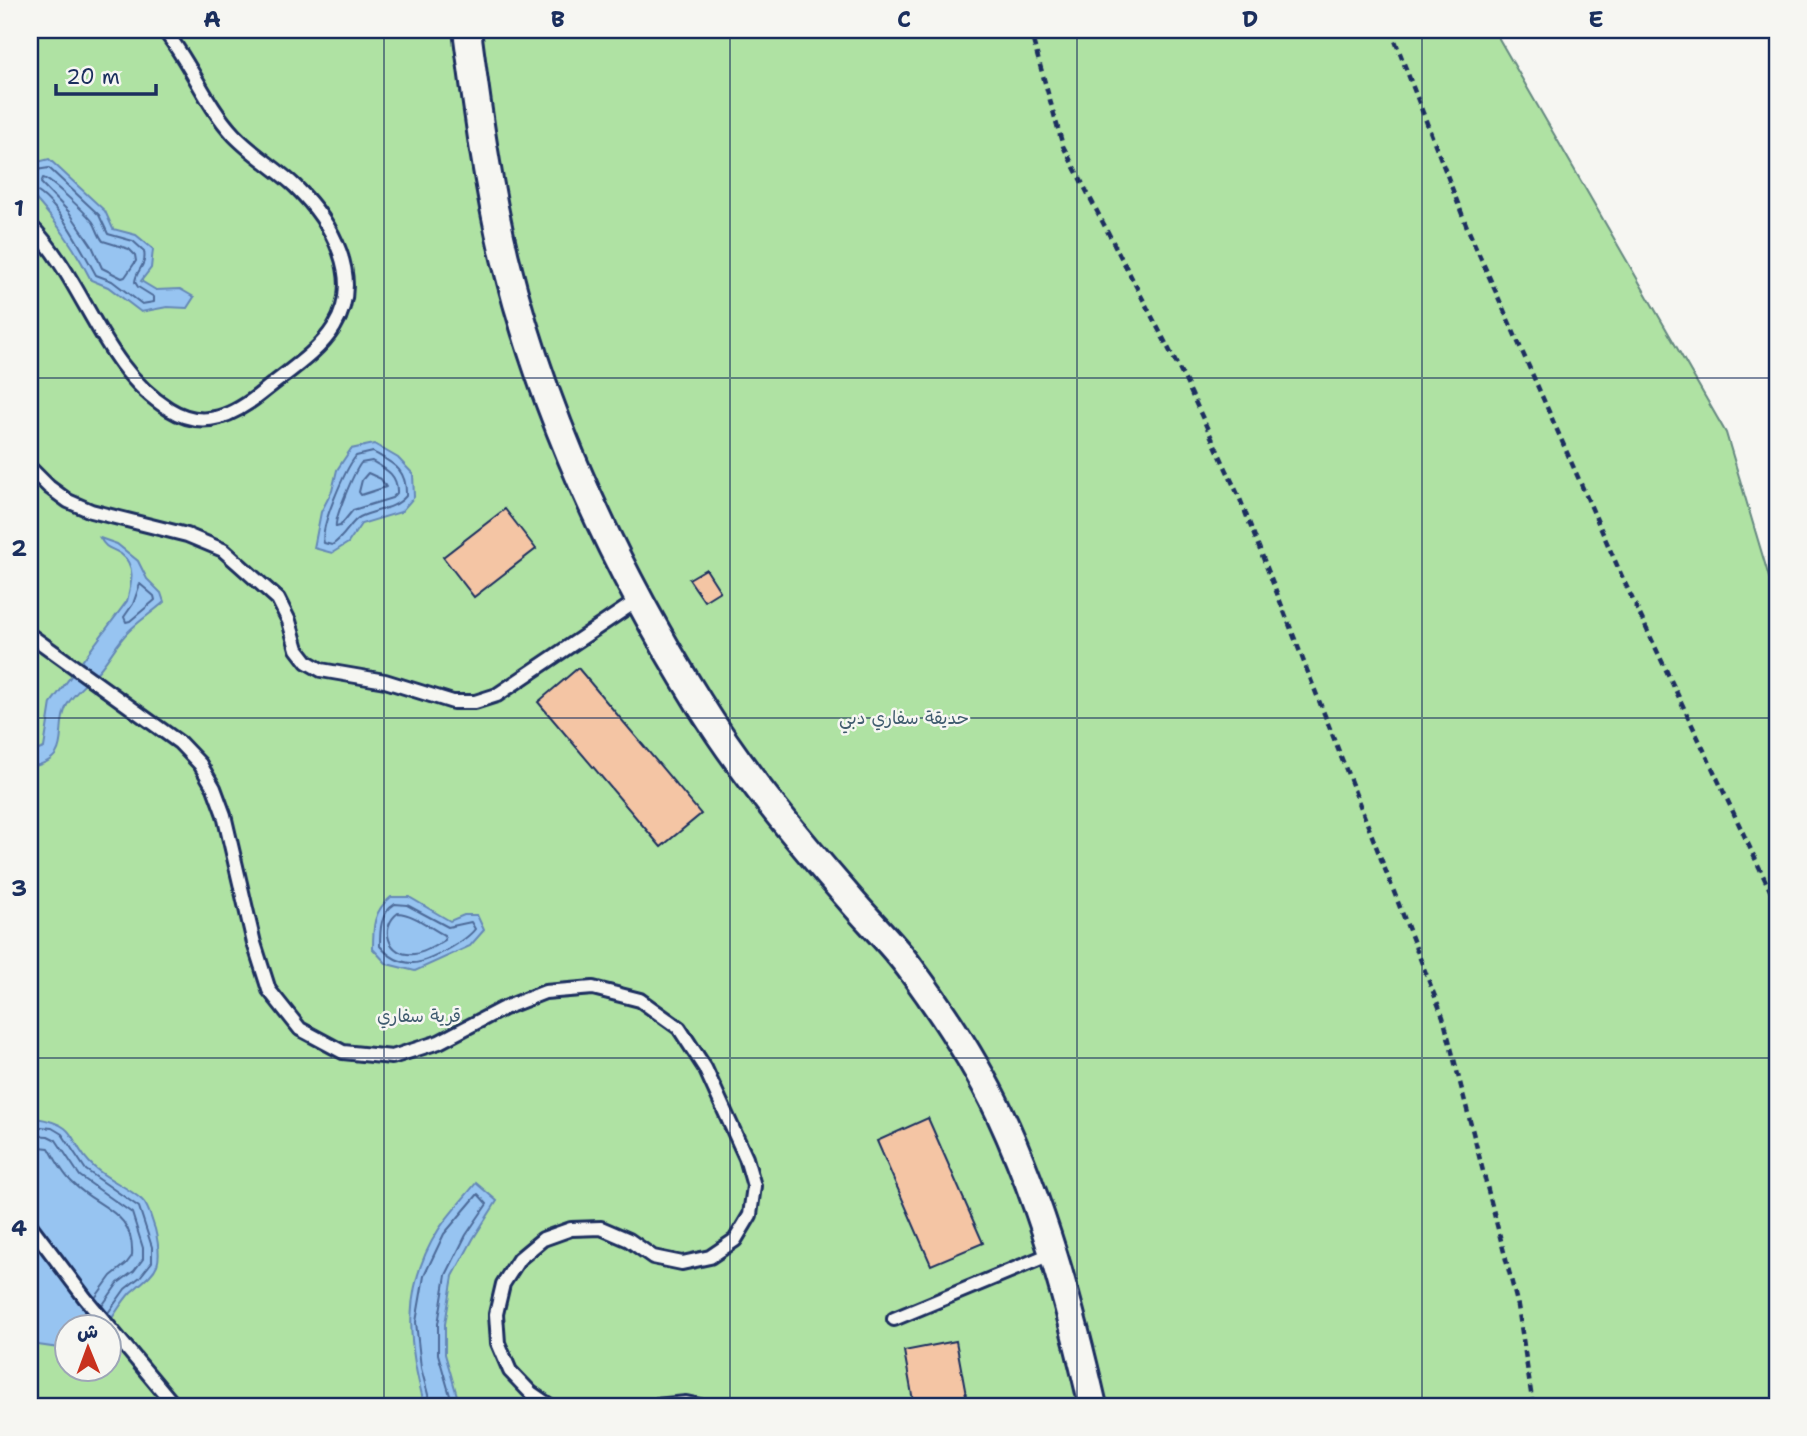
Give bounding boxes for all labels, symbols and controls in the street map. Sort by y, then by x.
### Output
text: A [203,4,221,34]
text: B [551,4,565,34]
text: C [897,4,911,34]
text: D [1242,4,1258,34]
text: E [1588,4,1604,34]
scale bar [56,52,156,96]
text: 20 m [66,63,120,91]
text: 1 [14,193,24,223]
text: 2 [11,533,27,563]
park label: حديقة سفاري دبي [839,706,969,734]
text: 3 [11,873,27,903]
park label: قرية سفاري [377,1004,461,1029]
text: 4 [11,1213,27,1243]
north arrow [52,1314,122,1384]
text: ش [77,1319,98,1344]

